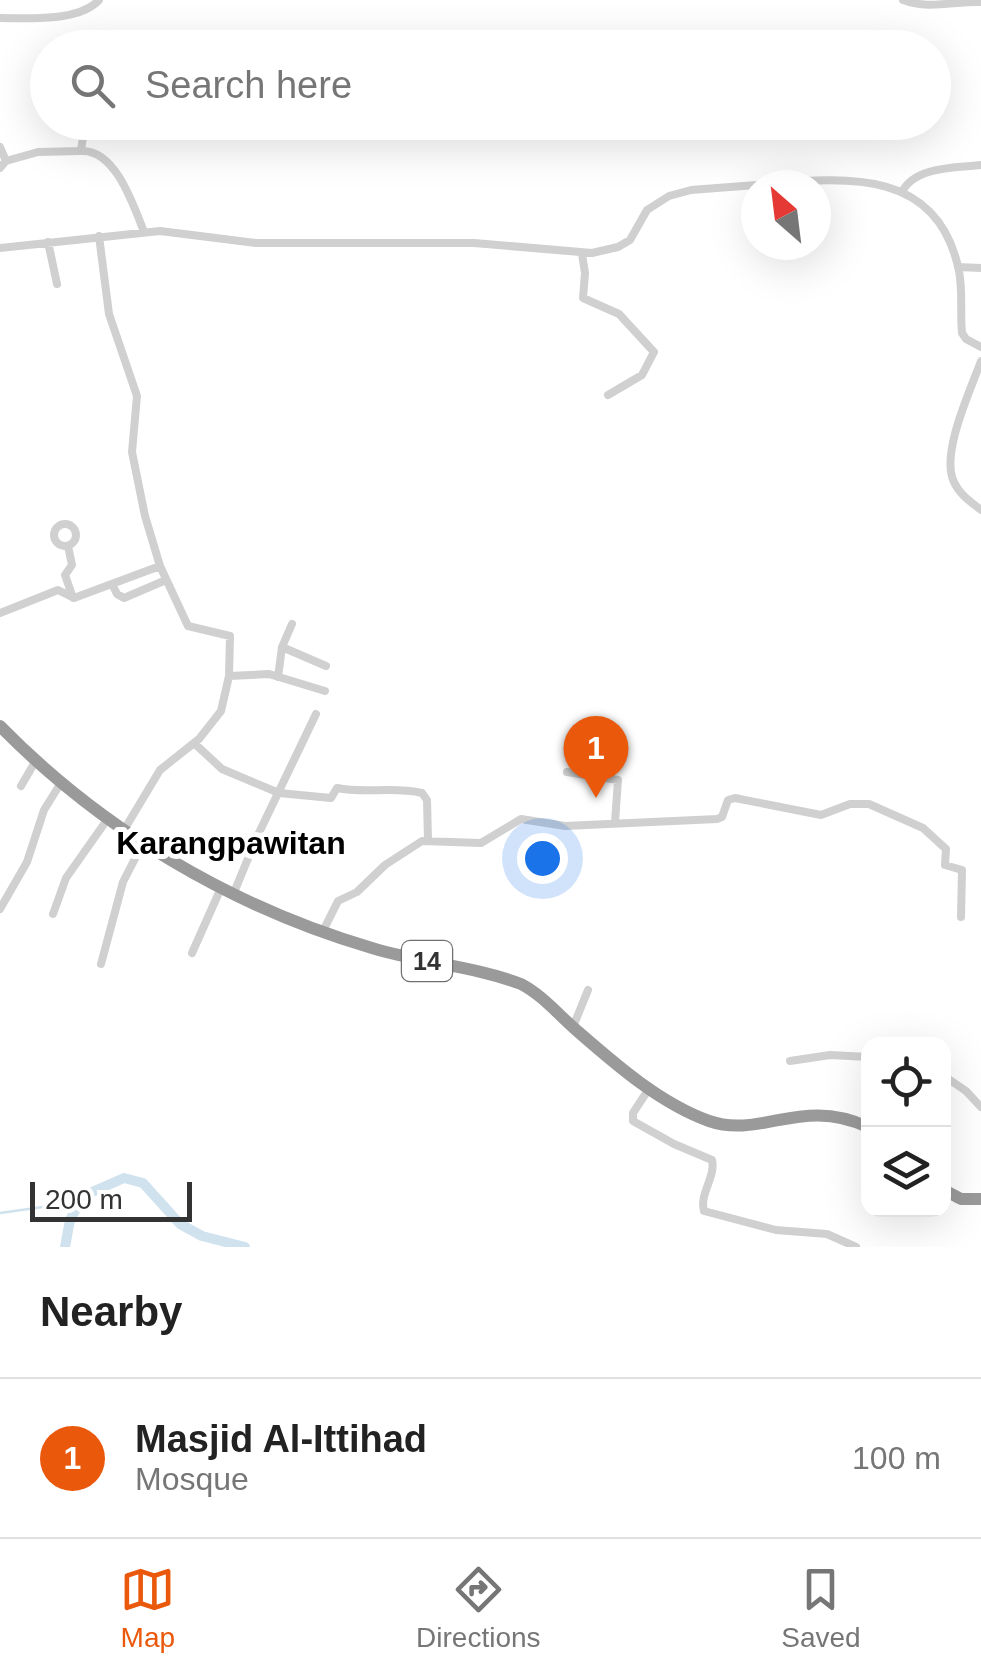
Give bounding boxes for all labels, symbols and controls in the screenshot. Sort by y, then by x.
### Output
search box [30,30,951,140]
icon: search [65,58,120,113]
text: Search here [145,64,352,106]
north arrow [741,170,831,260]
pin: 1 [564,716,628,798]
district label: Karangpawitan [116,825,346,861]
your location [517,833,568,884]
road number: 14 [402,941,452,981]
map controls [861,1037,951,1217]
button: locate [861,1037,951,1127]
button: layers [861,1127,951,1217]
scale bar [30,1177,192,1222]
text: 200 m [45,1184,123,1215]
text: Nearby [40,1288,182,1335]
text: Masjid Al-Ittihad [135,1418,427,1460]
text: 1 [64,1440,81,1476]
text: 100 m [852,1440,941,1476]
text: Mosque [135,1461,249,1497]
tab: Map [120,1562,175,1654]
tab: Directions [416,1562,541,1654]
tab: Saved [781,1562,861,1654]

